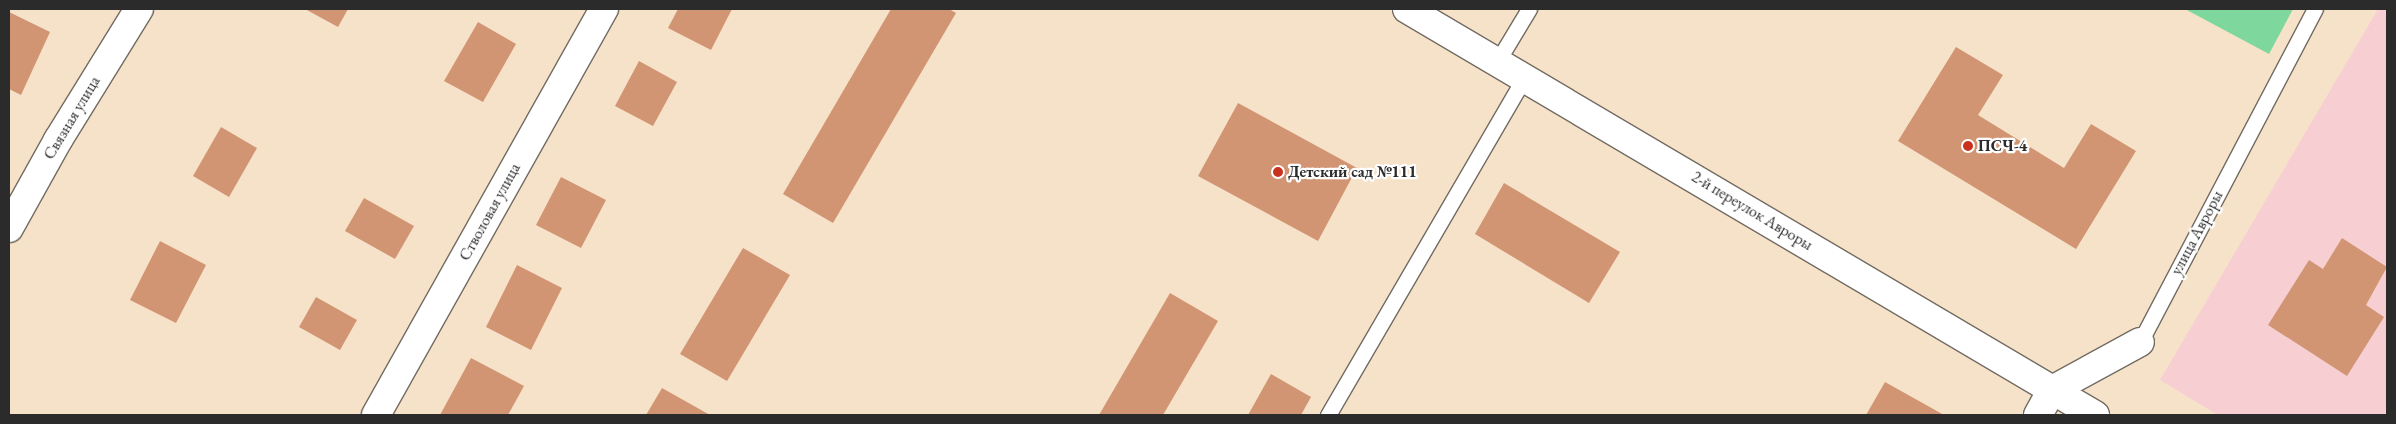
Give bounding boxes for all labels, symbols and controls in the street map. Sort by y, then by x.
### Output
street label: Связная улица [40,73,104,163]
place label: ПСЧ-4 [1978,136,2027,156]
marker: ПСЧ-4 [1962,140,1974,152]
street label: Стволовая улица [455,160,525,264]
place label: Детский сад №111 [1288,162,1417,182]
marker: Детский сад №111 [1272,166,1284,178]
street label: 2-й переулок Авроры [1688,167,1816,255]
street label: улица Авроры [2167,188,2227,278]

